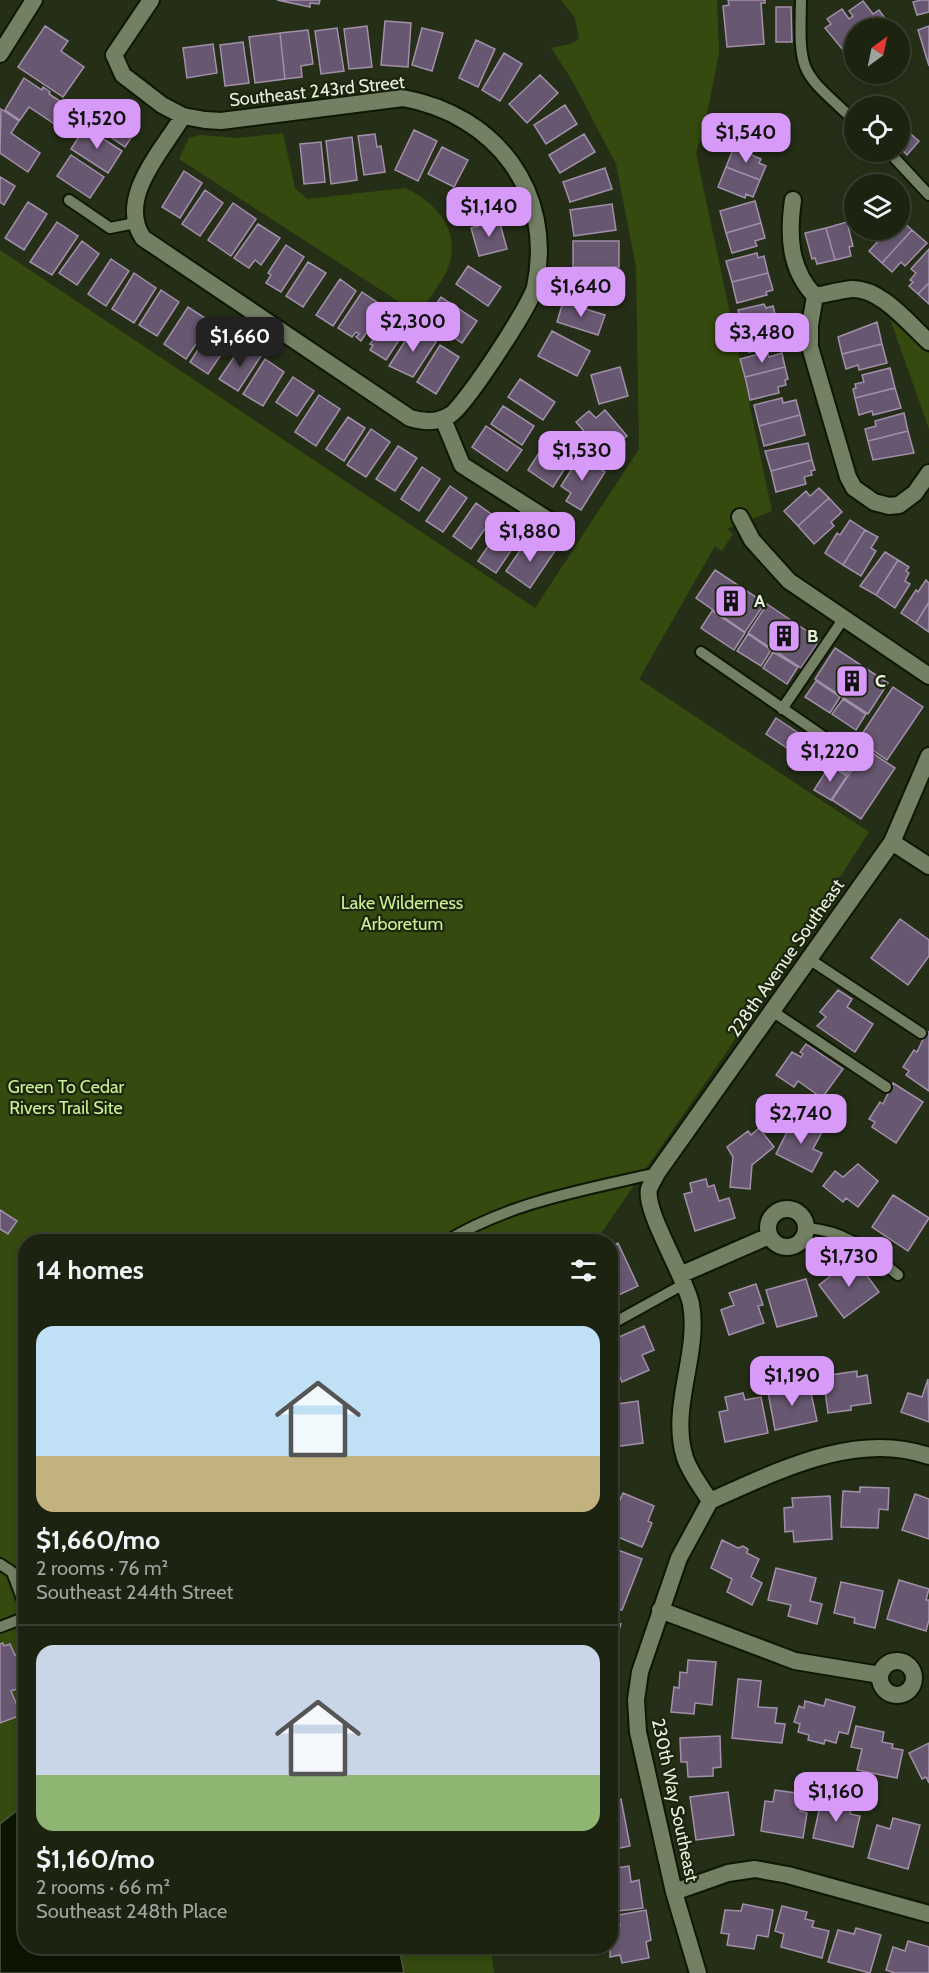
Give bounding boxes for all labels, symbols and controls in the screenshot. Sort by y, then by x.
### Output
north arrow [844,18,910,84]
map controls [844,18,910,240]
street label: Southeast 243rd Street [228,71,406,111]
button: locate [844,96,910,162]
pin: $1,520 [48,99,146,150]
text: $1,520 [67,106,127,130]
pin: $1,540 [697,113,795,164]
text: $1,540 [716,120,776,144]
button: layers [844,174,910,240]
pin: $1,140 [440,187,538,238]
text: $1,140 [460,194,518,218]
pin: $1,640 [532,267,630,318]
text: $1,640 [550,274,612,298]
pin: $2,300 [364,302,462,353]
text: $2,300 [380,309,446,333]
pin: $3,480 [713,313,811,364]
pin: $1,660 [191,317,289,368]
text: $3,480 [729,320,795,344]
text: $1,660 [210,324,270,348]
pin: $1,530 [533,431,631,482]
text: $1,530 [552,438,612,462]
pin: $1,880 [481,512,579,563]
text: $1,880 [499,519,561,543]
building icon: A [713,583,749,619]
place label: A [754,590,766,612]
building icon: B [766,618,802,654]
place label: B [807,625,818,647]
building icon: C [834,663,870,699]
place label: C [875,670,886,692]
pin: $1,220 [781,732,879,783]
text: $1,220 [801,739,859,763]
street label: 228th Avenue Southeast [723,875,849,1041]
park label: Lake Wilderness Arboretum [341,892,463,935]
park label: Green To Cedar Rivers Trail Site [8,1076,125,1119]
pin: $2,740 [752,1094,850,1145]
text: $2,740 [770,1101,832,1125]
pin: $1,730 [800,1237,898,1288]
text: $1,730 [820,1244,878,1268]
text: 14 homes [36,1254,144,1286]
icon: filters [567,1254,600,1287]
pin: $1,190 [743,1356,841,1407]
text: $1,190 [764,1363,820,1387]
icon: home [264,1365,372,1473]
text: $1,660/mo [36,1524,160,1556]
text: 2 rooms · 76 m² [36,1556,168,1580]
text: Southeast 244th Street [36,1580,233,1604]
icon: home [264,1684,372,1792]
street label: 230th Way Southeast [647,1716,703,1884]
pin: $1,160 [787,1772,885,1823]
text: $1,160 [808,1779,864,1803]
text: $1,160/mo [36,1843,155,1875]
text: 2 rooms · 66 m² [36,1875,170,1899]
text: Southeast 248th Place [36,1899,227,1923]

